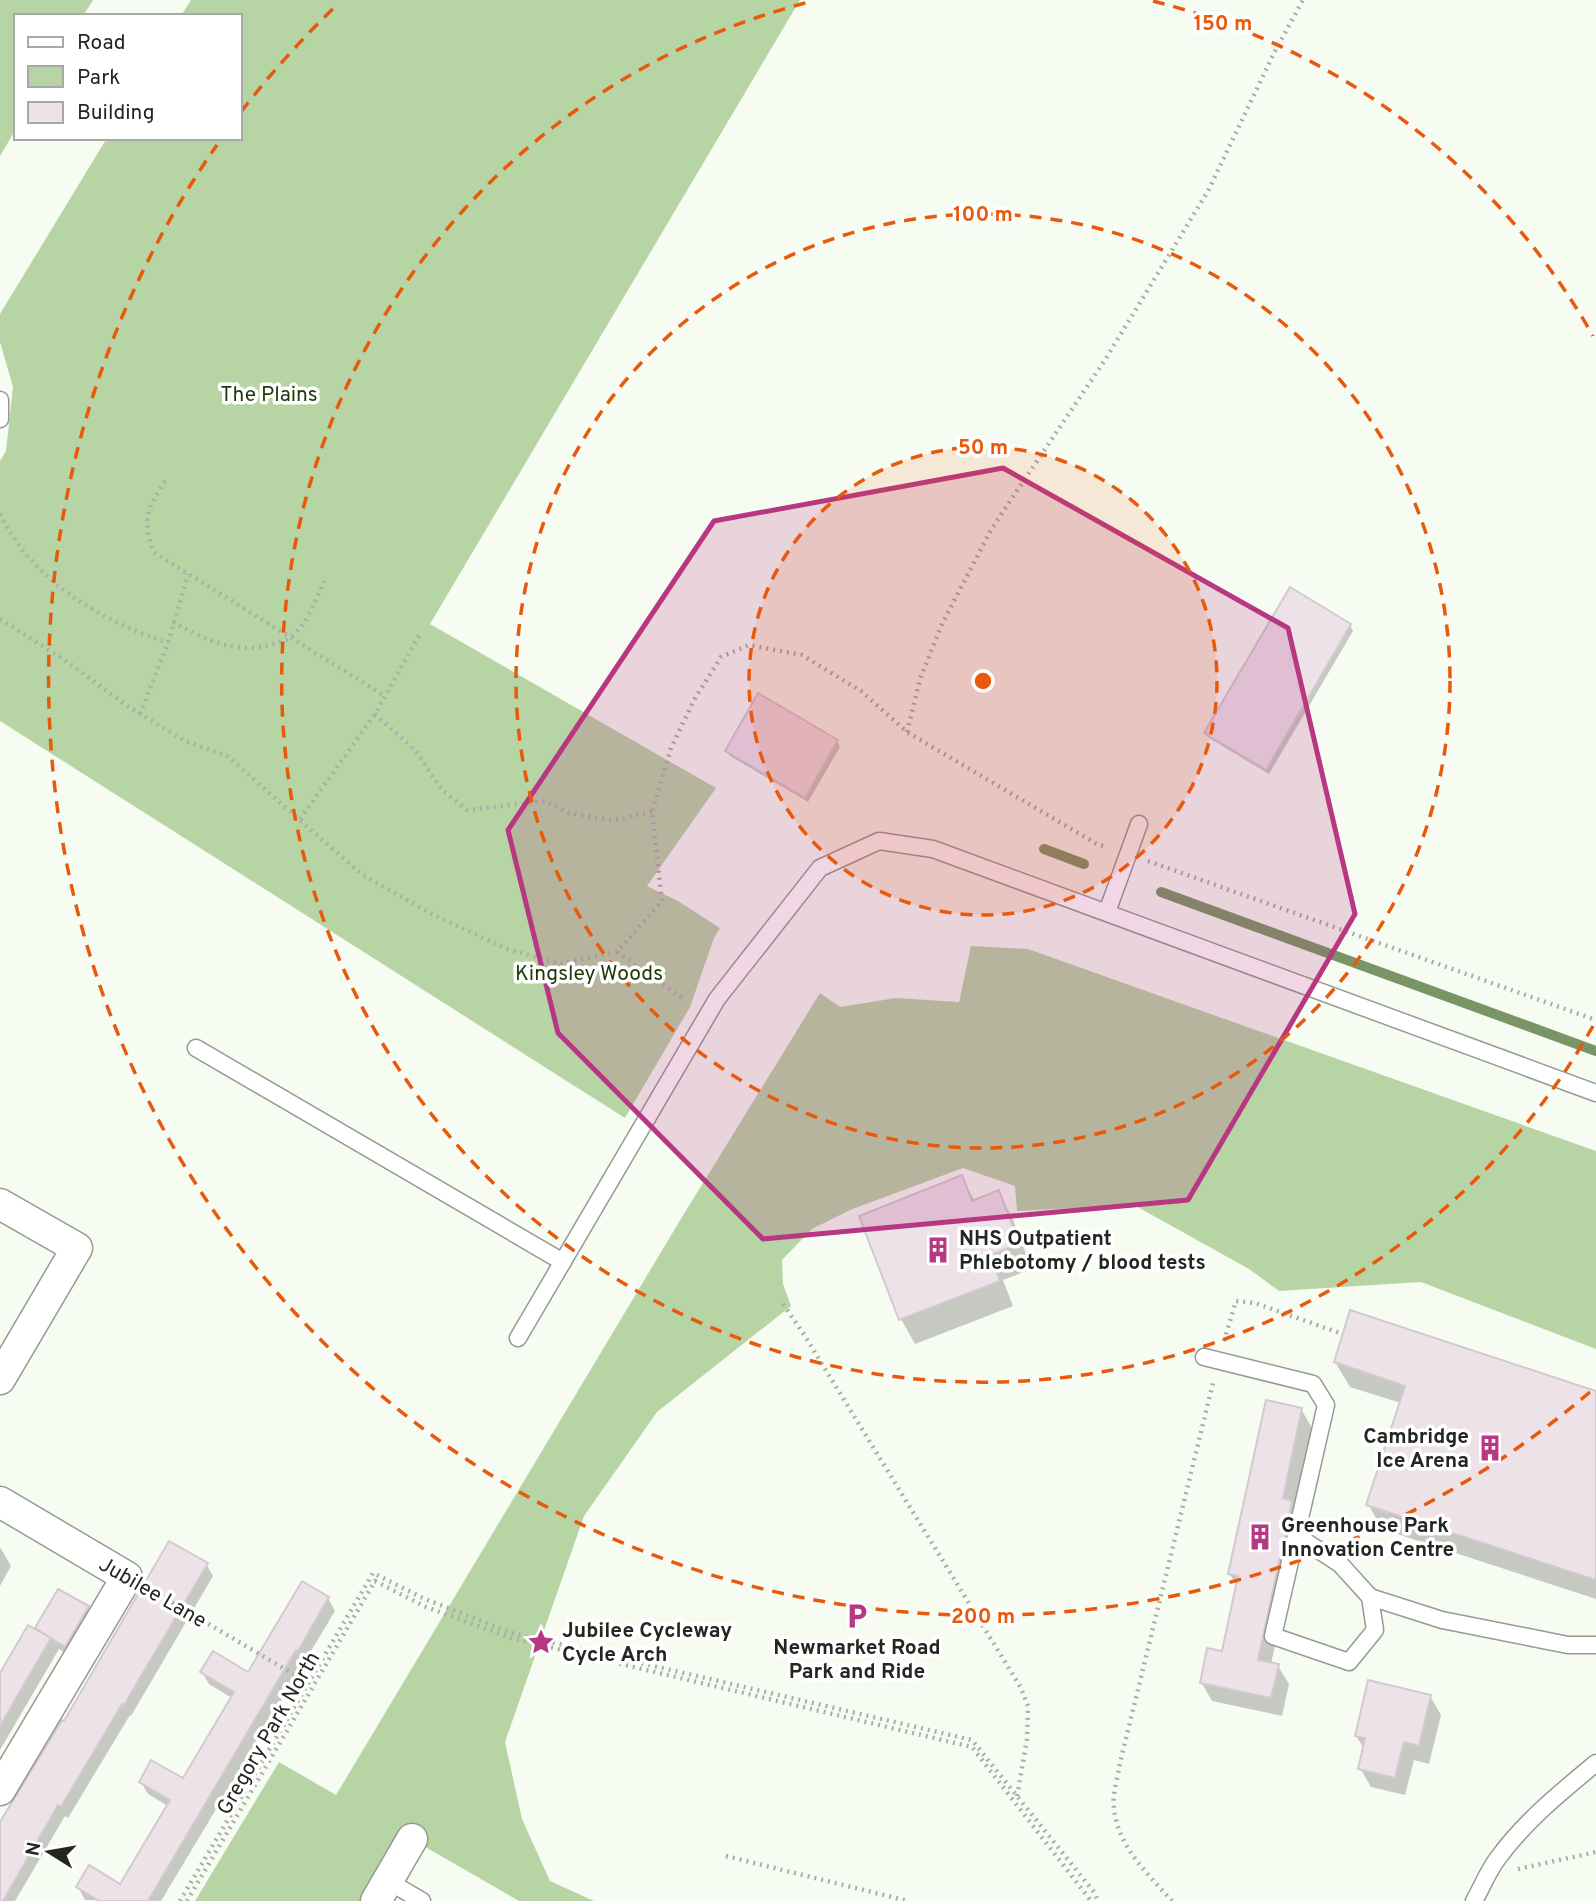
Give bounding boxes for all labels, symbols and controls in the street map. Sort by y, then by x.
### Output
text: 150 m [1194,11,1252,38]
legend [14,14,242,140]
text: Road [77,30,126,57]
text: Park [77,65,120,92]
text: Building [77,100,155,127]
text: 100 m [953,202,1013,229]
park label: The Plains [220,382,318,409]
text: 50 m [958,435,1008,462]
centre of rings [971,669,995,693]
park label: Kingsley Woods [515,961,663,988]
place label: NHS Outpatient Phlebotomy / blood tests [959,1226,1206,1277]
building icon: NHS Outpatient Phlebotomy / blood tests [923,1235,953,1265]
place label: Cambridge Ice Arena [1363,1424,1469,1475]
building icon: Cambridge Ice Arena [1475,1433,1505,1463]
place label: Greenhouse Park Innovation Centre [1281,1513,1454,1564]
building icon: Greenhouse Park Innovation Centre [1245,1522,1275,1552]
street label: Jubilee Lane [93,1552,211,1635]
parking icon: Newmarket Road Park and Ride [842,1601,872,1631]
text: 200 m [951,1604,1015,1631]
place label: Jubilee Cycleway Cycle Arch [562,1618,732,1669]
place icon: Jubilee Cycleway Cycle Arch [526,1627,556,1657]
place label: Newmarket Road Park and Ride [773,1635,941,1686]
street label: Gregory Park North [212,1647,327,1820]
north arrow [14,1817,84,1887]
text: N [21,1840,47,1858]

